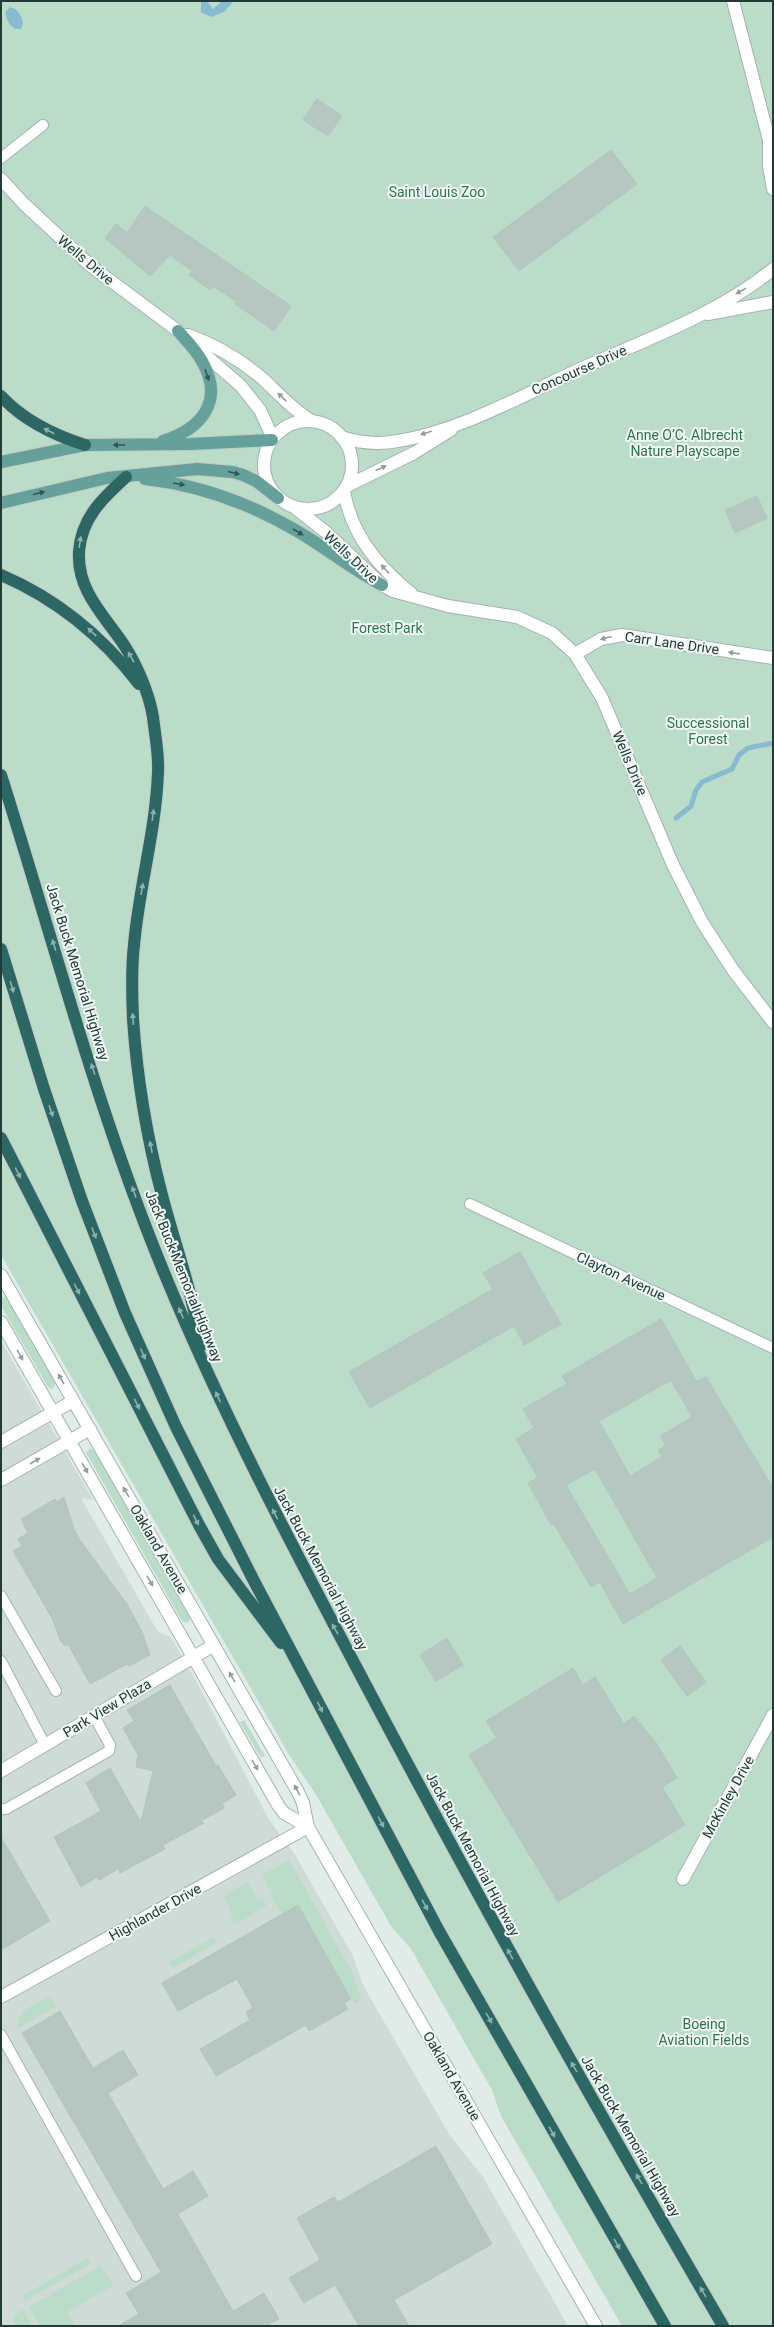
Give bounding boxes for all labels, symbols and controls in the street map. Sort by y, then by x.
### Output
park label: Saint Louis Zoo [389,184,485,200]
street label: Wells Drive [55,232,117,288]
one-way arrow [735,288,747,295]
street label: Concourse Drive [529,342,629,398]
one-way arrow [204,369,210,381]
one-way arrow [277,393,287,402]
park label: Anne O’C. Albrecht Nature Playscape [627,427,744,459]
one-way arrow [43,428,55,434]
one-way arrow [420,430,432,436]
one-way arrow [112,442,125,448]
one-way arrow [376,465,387,471]
one-way arrow [229,470,241,476]
one-way arrow [173,481,185,487]
one-way arrow [33,490,45,496]
street label: Wells Drive [320,528,382,586]
one-way arrow [293,529,304,536]
one-way arrow [78,536,84,548]
one-way arrow [381,565,390,574]
park label: Forest Park [351,620,423,636]
one-way arrow [87,627,97,637]
street label: Carr Lane Drive [624,628,720,658]
one-way arrow [600,635,612,641]
one-way arrow [728,649,740,655]
one-way arrow [127,651,134,663]
park label: Successional Forest [667,715,749,747]
street label: Wells Drive [609,728,651,798]
one-way arrow [150,809,156,821]
street label: Jack Buck Memorial Highway [43,882,113,1063]
one-way arrow [139,883,145,895]
one-way arrow [51,938,57,950]
one-way arrow [9,981,15,993]
one-way arrow [130,1012,137,1025]
one-way arrow [89,1063,95,1075]
one-way arrow [48,1105,54,1117]
one-way arrow [148,1141,154,1153]
one-way arrow [15,1167,21,1179]
one-way arrow [130,1186,136,1198]
street label: Jack Buck Memorial Highway [142,1188,226,1365]
one-way arrow [92,1228,98,1240]
street label: Clayton Avenue [574,1248,668,1304]
one-way arrow [74,1283,80,1295]
one-way arrow [178,1307,184,1319]
one-way arrow [140,1348,146,1359]
one-way arrow [17,1350,24,1361]
one-way arrow [57,1373,64,1385]
one-way arrow [215,1391,221,1403]
one-way arrow [134,1399,140,1410]
one-way arrow [29,1458,41,1464]
one-way arrow [81,1462,88,1474]
street label: Jack Buck Memorial Highway [271,1483,371,1653]
one-way arrow [122,1486,129,1498]
street label: Oakland Avenue [127,1502,191,1596]
one-way arrow [272,1508,278,1520]
one-way arrow [193,1514,199,1526]
one-way arrow [146,1575,153,1587]
one-way arrow [332,1623,339,1635]
one-way arrow [229,1671,236,1683]
street label: Park View Plaza [60,1675,154,1741]
one-way arrow [317,1701,324,1712]
street label: McKinley Drive [699,1753,757,1841]
one-way arrow [252,1759,259,1771]
street label: Jack Buck Memorial Highway [423,1769,523,1939]
one-way arrow [294,1784,300,1796]
one-way arrow [377,1816,384,1828]
street label: Highlander Drive [106,1880,204,1944]
one-way arrow [422,1899,428,1911]
one-way arrow [507,1948,513,1960]
one-way arrow [486,2012,493,2024]
park label: Boeing Aviation Fields [659,2016,749,2048]
street label: Oakland Avenue [420,2029,484,2123]
street label: Jack Buck Memorial Highway [578,2052,684,2220]
one-way arrow [571,2061,578,2073]
one-way arrow [549,2126,556,2138]
one-way arrow [636,2173,643,2185]
one-way arrow [614,2238,621,2250]
one-way arrow [700,2286,707,2298]

